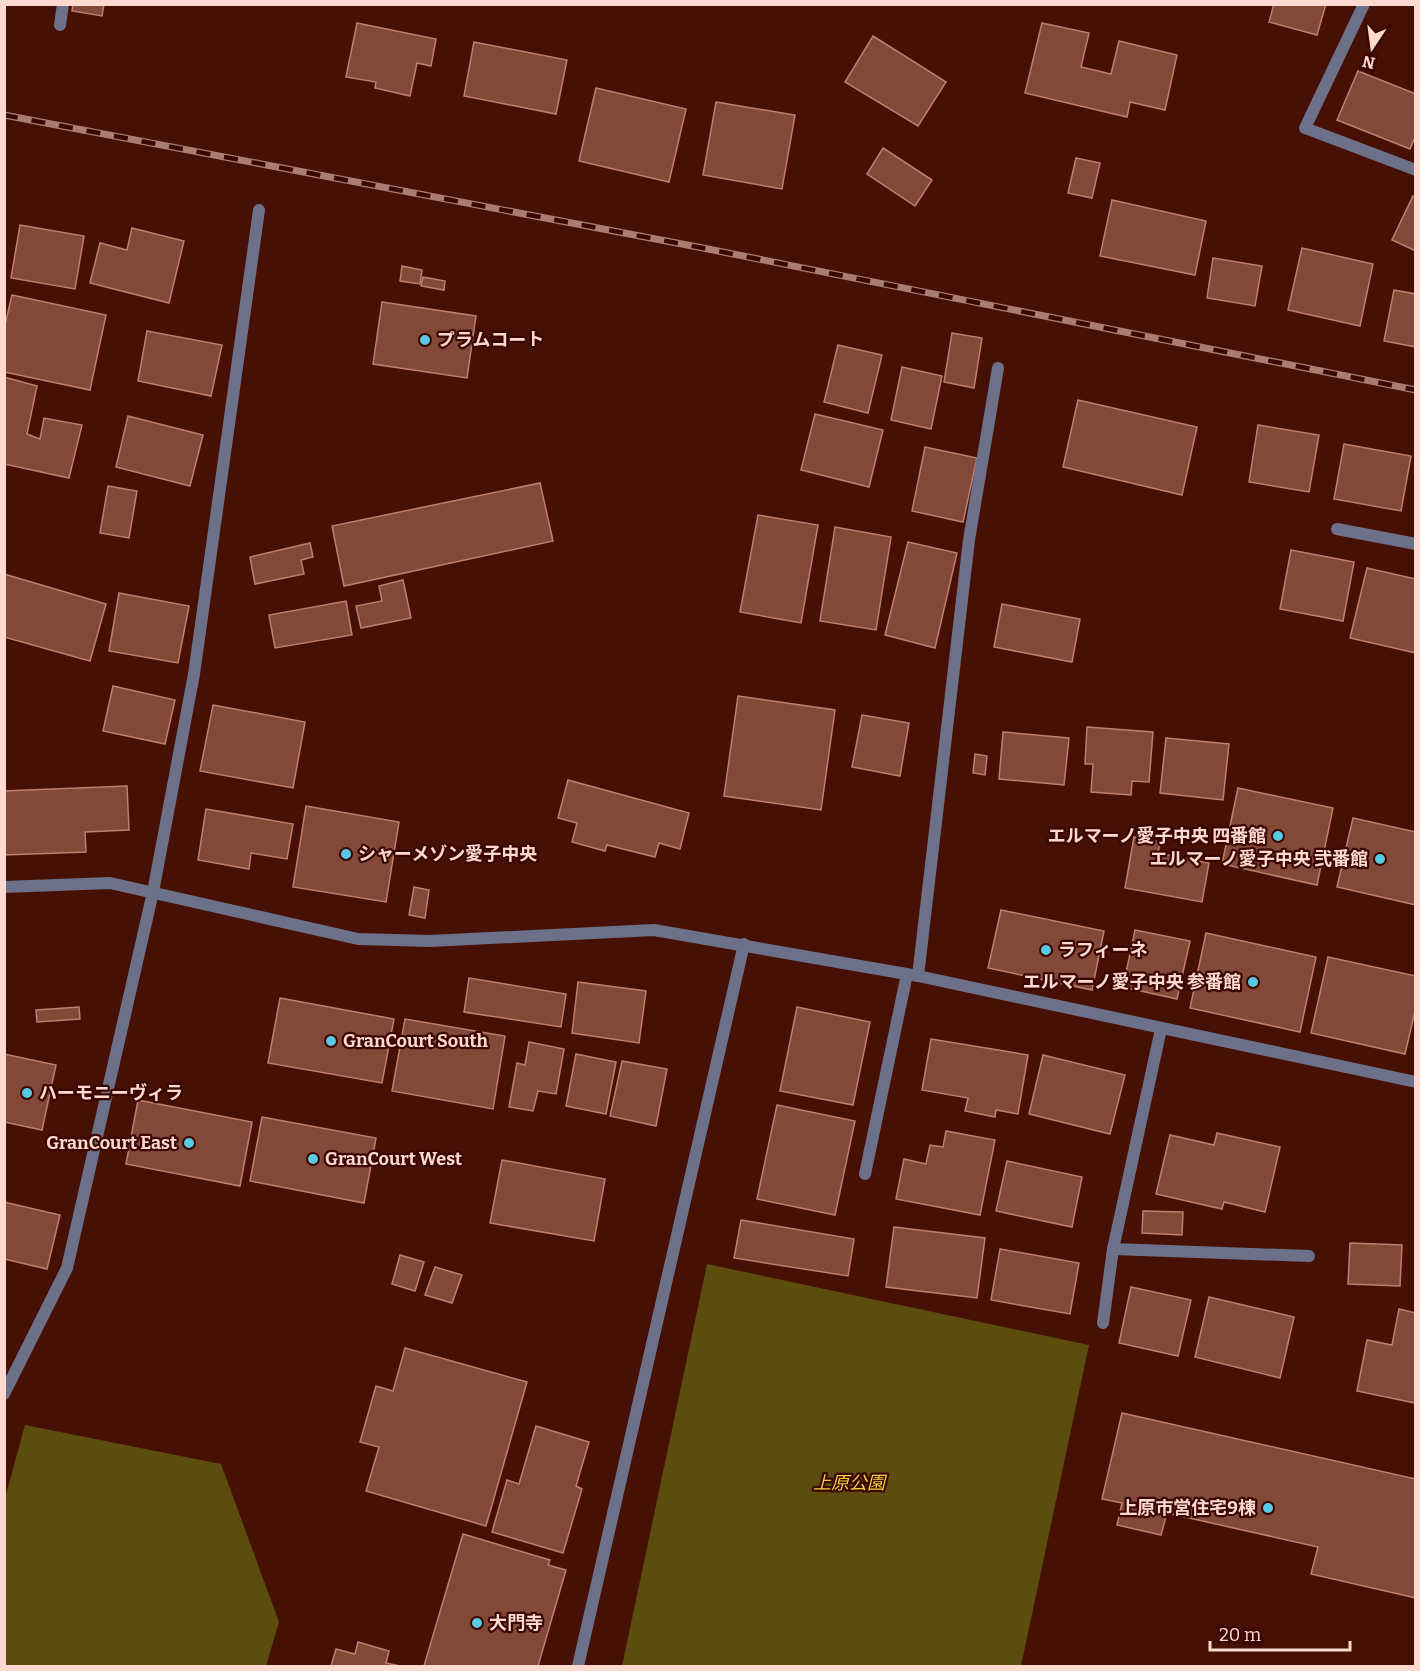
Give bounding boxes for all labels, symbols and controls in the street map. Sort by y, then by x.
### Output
north arrow [1342,18,1402,78]
text: N [1361,51,1377,73]
place label: プラムコート [437,329,544,351]
marker: プラムコート [418,333,432,347]
place label: エルマーノ愛子中央 四番館 [1048,825,1266,847]
marker: エルマーノ愛子中央 四番館 [1271,829,1285,843]
place label: シャーメゾン愛子中央 [358,843,537,865]
marker: シャーメゾン愛子中央 [339,847,353,861]
place label: エルマーノ愛子中央 弐番館 [1150,848,1368,870]
marker: エルマーノ愛子中央 弐番館 [1373,852,1387,866]
place label: ラフィーネ [1058,939,1148,961]
marker: ラフィーネ [1039,943,1053,957]
place label: エルマーノ愛子中央 参番館 [1023,971,1241,993]
marker: エルマーノ愛子中央 参番館 [1246,975,1260,989]
place label: GranCourt South [343,1030,489,1052]
marker: GranCourt South [324,1034,338,1048]
place label: ハーモニーヴィラ [39,1082,183,1104]
marker: ハーモニーヴィラ [20,1086,34,1100]
place label: GranCourt East [46,1132,177,1154]
marker: GranCourt East [182,1136,196,1150]
place label: GranCourt West [325,1148,462,1170]
marker: GranCourt West [306,1152,320,1166]
park label: 上原公園 [813,1472,888,1494]
place label: 上原市営住宅9棟 [1119,1497,1256,1519]
marker: 上原市営住宅9棟 [1261,1501,1275,1515]
place label: 大門寺 [489,1612,543,1634]
scale bar [1210,1614,1350,1652]
marker: 大門寺 [470,1616,484,1630]
text: 20 m [1219,1624,1261,1646]

